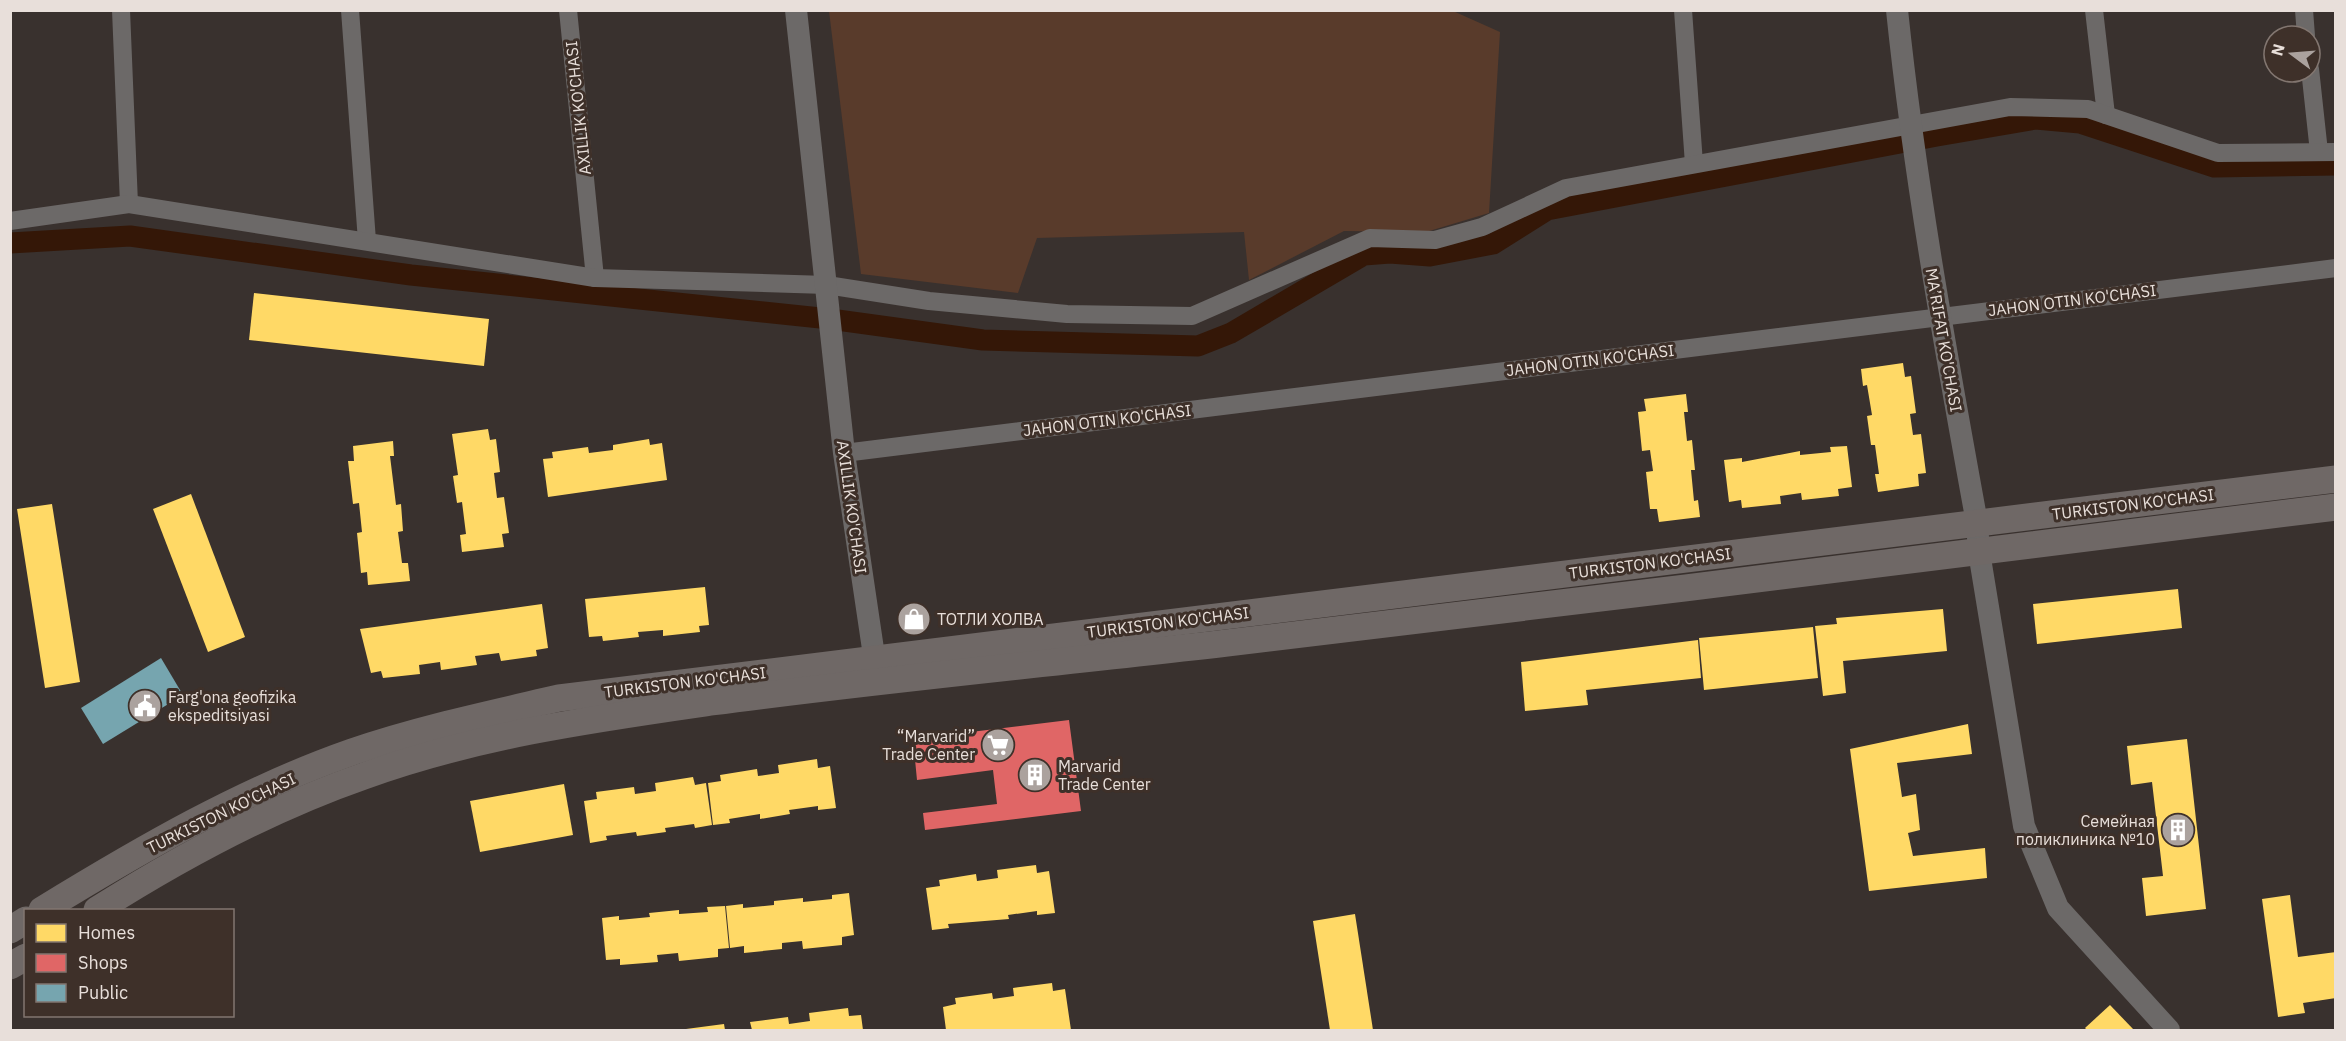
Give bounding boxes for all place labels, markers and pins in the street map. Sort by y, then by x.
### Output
shop icon: ТОТЛИ ХОЛВА [896,601,932,637]
place label: ТОТЛИ ХОЛВА [937,609,1043,629]
place label: Farg'ona geofizika ekspeditsiyasi [168,687,297,725]
public building icon: Farg'ona geofizika ekspeditsiyasi [127,688,163,724]
place label: “Marvarid” Trade Center [882,726,975,764]
supermarket icon: “Marvarid” Trade Center [980,727,1016,763]
place label: Marvarid Trade Center [1058,756,1151,794]
building icon: Marvarid Trade Center [1017,757,1053,793]
place label: Семейная поликлиника №10 [2016,811,2155,849]
building icon: Семейная поликлиника №10 [2160,812,2196,848]

